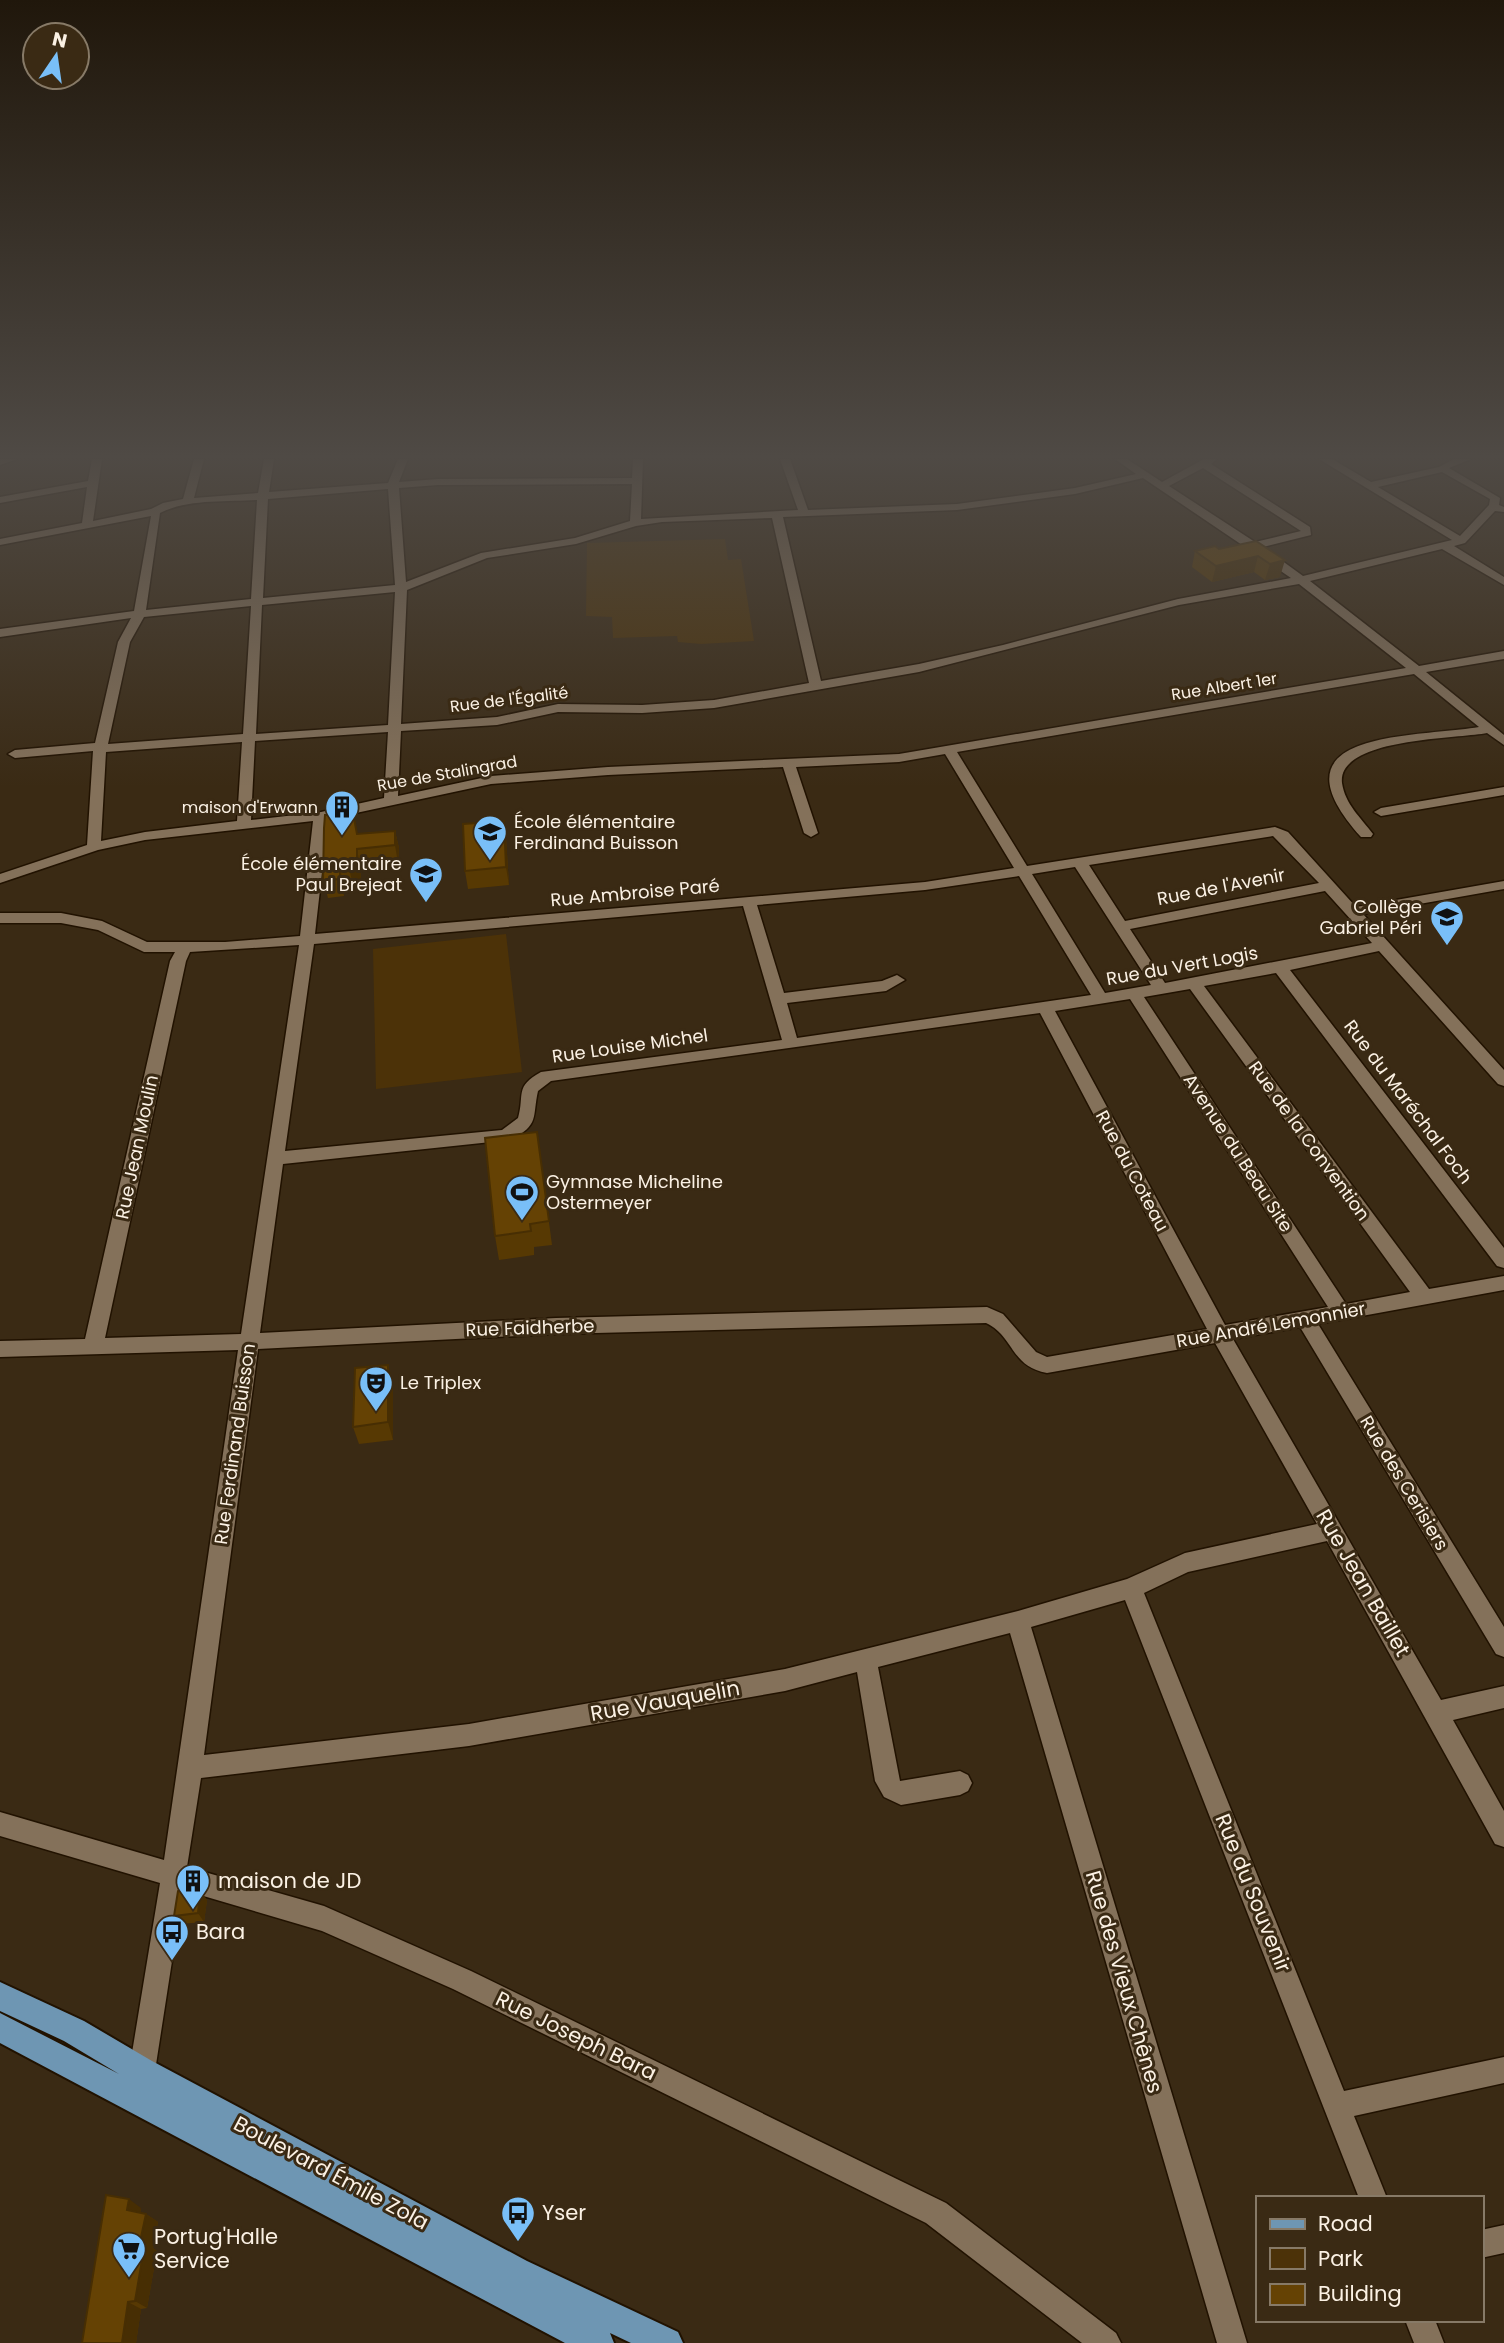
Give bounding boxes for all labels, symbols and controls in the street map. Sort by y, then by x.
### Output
north arrow [21,21,91,91]
text: N [50,25,70,55]
street label: Rue Albert 1er [1170,667,1279,706]
street label: Rue de l'Égalité [449,681,570,718]
street label: Rue de Stalingrad [375,750,519,797]
building icon: maison d'Erwann [323,788,361,837]
place label: maison d'Erwann [182,796,318,819]
place label: École élémentaire Ferdinand Buisson [514,809,679,855]
school or university icon: École élémentaire Ferdinand Buisson [471,813,509,862]
place label: École élémentaire Paul Brejeat [241,851,402,897]
school or university icon: École élémentaire Paul Brejeat [407,855,445,904]
street label: Rue de l'Avenir [1155,862,1287,911]
street label: Rue Ambroise Paré [549,873,721,912]
place label: Collège Gabriel Péri [1319,894,1422,940]
school or university icon: Collège Gabriel Péri [1428,898,1466,947]
street label: Rue du Vert Logis [1104,940,1260,991]
street label: Rue du Maréchal Foch [1338,1015,1478,1189]
street label: Rue Louise Michel [550,1022,709,1069]
street label: Rue de la Convention [1243,1056,1376,1226]
street label: Avenue du Beau Site [1178,1069,1299,1237]
street label: Rue Jean Moulin [109,1073,164,1221]
street label: Rue du Coteau [1090,1106,1175,1236]
place label: Gymnase Micheline Ostermeyer [546,1169,723,1215]
sports icon: Gymnase Micheline Ostermeyer [503,1173,541,1222]
street label: Rue André Lemonnier [1175,1296,1368,1353]
street label: Rue Faidherbe [465,1313,595,1342]
street label: Rue Ferdinand Buisson [208,1342,261,1546]
theatre icon: Le Triplex [357,1364,395,1413]
place label: Le Triplex [400,1370,481,1395]
street label: Rue des Cerisiers [1354,1411,1455,1555]
street label: Rue Jean Baillet [1310,1504,1417,1662]
street label: Rue Vauquelin [588,1673,742,1728]
street label: Rue du Souvenir [1208,1809,1299,1977]
building icon: maison de JD [174,1862,212,1911]
place label: maison de JD [218,1866,361,1895]
street label: Rue des Vieux Chênes [1079,1867,1170,2097]
bus stop icon: Bara [153,1913,191,1962]
place label: Bara [196,1917,245,1946]
street label: Rue Joseph Bara [491,1984,662,2087]
street label: Boulevard Émile Zola [229,2109,434,2236]
bus stop icon: Yser [499,2194,537,2243]
legend [1256,2196,1483,2322]
place label: Yser [542,2198,586,2227]
text: Road [1318,2209,1373,2238]
place label: Portug'Halle Service [154,2222,278,2275]
supermarket icon: Portug'Halle Service [110,2230,148,2279]
text: Park [1318,2244,1363,2273]
text: Building [1318,2279,1402,2308]

